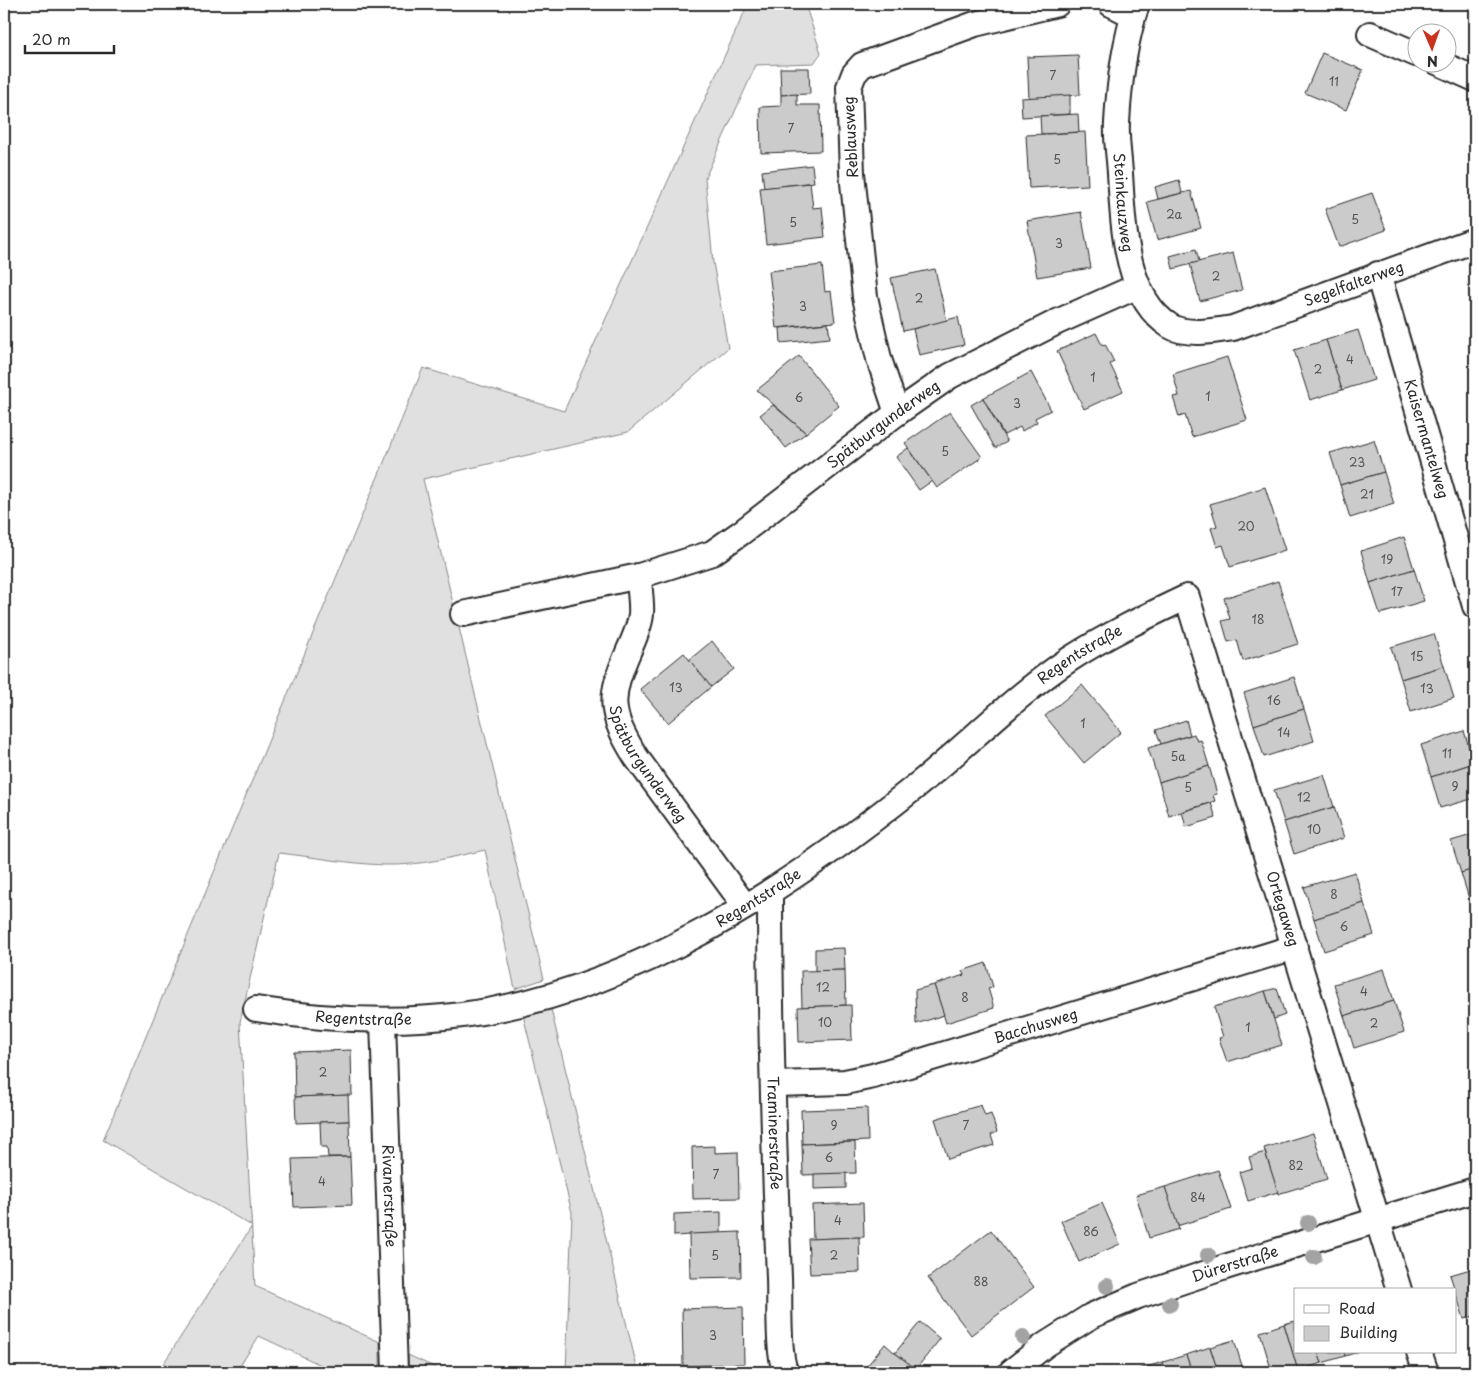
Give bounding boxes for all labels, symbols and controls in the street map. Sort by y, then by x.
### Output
scale bar [25,22,114,54]
north arrow [1406,22,1456,72]
text: 20 m [32,27,71,50]
text: N [1427,51,1438,72]
house number: 7 [1050,66,1057,84]
house number: 11 [1329,72,1339,90]
street label: Reblausweg [836,96,863,179]
house number: 7 [788,119,795,137]
house number: 5 [1053,150,1061,168]
street label: Steinkauzweg [1108,152,1141,254]
house number: 2a [1166,205,1182,223]
house number: 5 [1351,210,1359,228]
house number: 5 [789,213,797,231]
house number: 3 [1055,234,1063,252]
street label: Segelfalterweg [1300,254,1407,311]
house number: 2 [1212,267,1220,285]
house number: 2 [915,289,923,307]
house number: 3 [799,297,807,315]
house number: 4 [1346,350,1354,368]
house number: 2 [1314,360,1322,378]
house number: 1 [1090,368,1096,386]
street label: Spätburgunderweg [821,373,944,473]
street label: Kaisermantelweg [1399,376,1456,501]
house number: 1 [1205,387,1211,405]
house number: 6 [795,388,803,406]
house number: 3 [1013,394,1021,412]
house number: 5 [941,442,949,460]
house number: 23 [1349,453,1365,471]
house number: 21 [1360,485,1374,503]
house number: 20 [1237,517,1255,535]
house number: 19 [1381,550,1393,568]
house number: 17 [1391,582,1403,600]
house number: 18 [1252,610,1264,628]
street label: Regentstraße [1032,618,1126,689]
house number: 15 [1410,647,1424,665]
house number: 13 [669,678,683,696]
house number: 13 [1420,679,1434,697]
house number: 16 [1267,691,1281,709]
street label: Spätburgunderweg [604,703,694,827]
house number: 1 [1080,714,1086,732]
house number: 14 [1277,723,1291,741]
house number: 11 [1442,744,1452,762]
house number: 5a [1170,747,1186,765]
house number: 9 [1451,777,1459,795]
house number: 5 [1184,778,1192,796]
house number: 12 [1297,788,1311,806]
house number: 10 [1307,820,1321,838]
street label: Regentstraße [711,862,805,932]
street label: Ortegaweg [1261,868,1306,949]
house number: 8 [1330,885,1338,903]
house number: 6 [1340,917,1348,935]
house number: 12 [816,978,830,996]
house number: 4 [1360,982,1368,1000]
house number: 8 [961,988,969,1006]
street label: Bacchusweg [991,1001,1080,1048]
street label: Regentstraße [314,1004,412,1030]
house number: 10 [818,1013,832,1031]
house number: 2 [1370,1014,1378,1032]
house number: 1 [1245,1018,1251,1036]
house number: 2 [319,1063,327,1081]
street label: Traminerstraße [762,1076,789,1190]
house number: 9 [830,1116,838,1134]
house number: 7 [963,1116,970,1134]
street label: Rivanerstraße [377,1144,404,1248]
house number: 6 [825,1148,833,1166]
house number: 82 [1289,1156,1304,1174]
house number: 7 [713,1165,720,1183]
house number: 4 [318,1172,326,1190]
house number: 84 [1190,1188,1206,1206]
house number: 4 [834,1211,842,1229]
house number: 86 [1083,1222,1099,1240]
street label: Dürerstraße [1188,1238,1281,1287]
house number: 5 [711,1246,719,1264]
house number: 2 [830,1246,838,1264]
house number: 88 [974,1272,988,1290]
legend [1294,1288,1456,1354]
text: Road [1339,1296,1375,1319]
text: Building [1339,1320,1398,1343]
house number: 3 [709,1326,717,1344]

